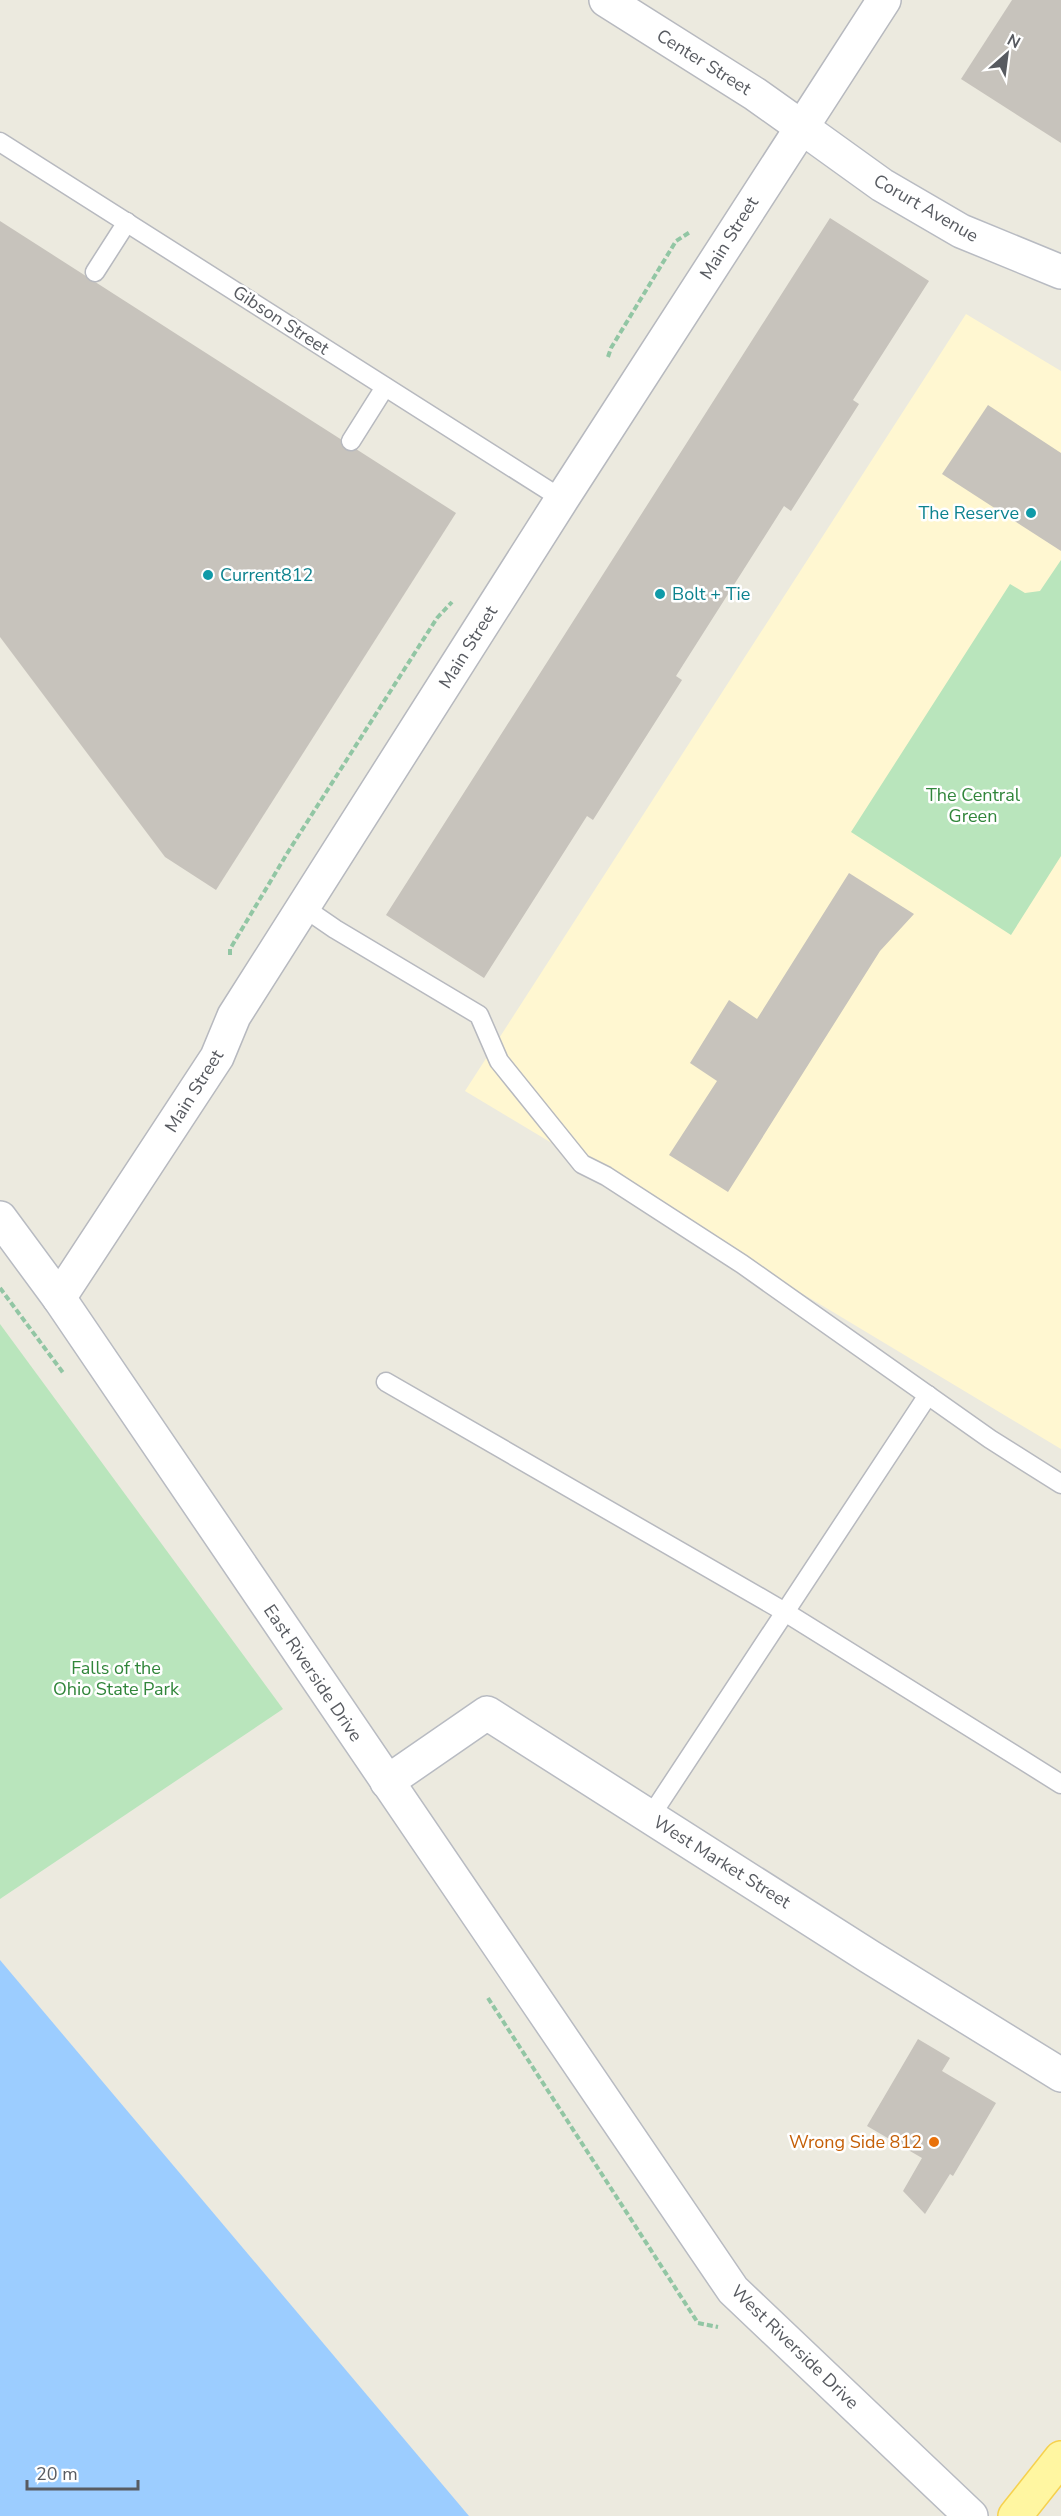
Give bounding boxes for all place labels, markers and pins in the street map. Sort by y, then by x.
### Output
place label: The Reserve [918,501,1019,525]
marker: The Reserve [1024,506,1038,520]
place label: Current812 [220,563,313,587]
marker: Current812 [201,568,215,582]
place label: Bolt + Tie [672,582,750,606]
marker: Bolt + Tie [653,587,667,601]
place label: Wrong Side 812 [789,2130,922,2154]
marker: Wrong Side 812 [927,2135,941,2149]

